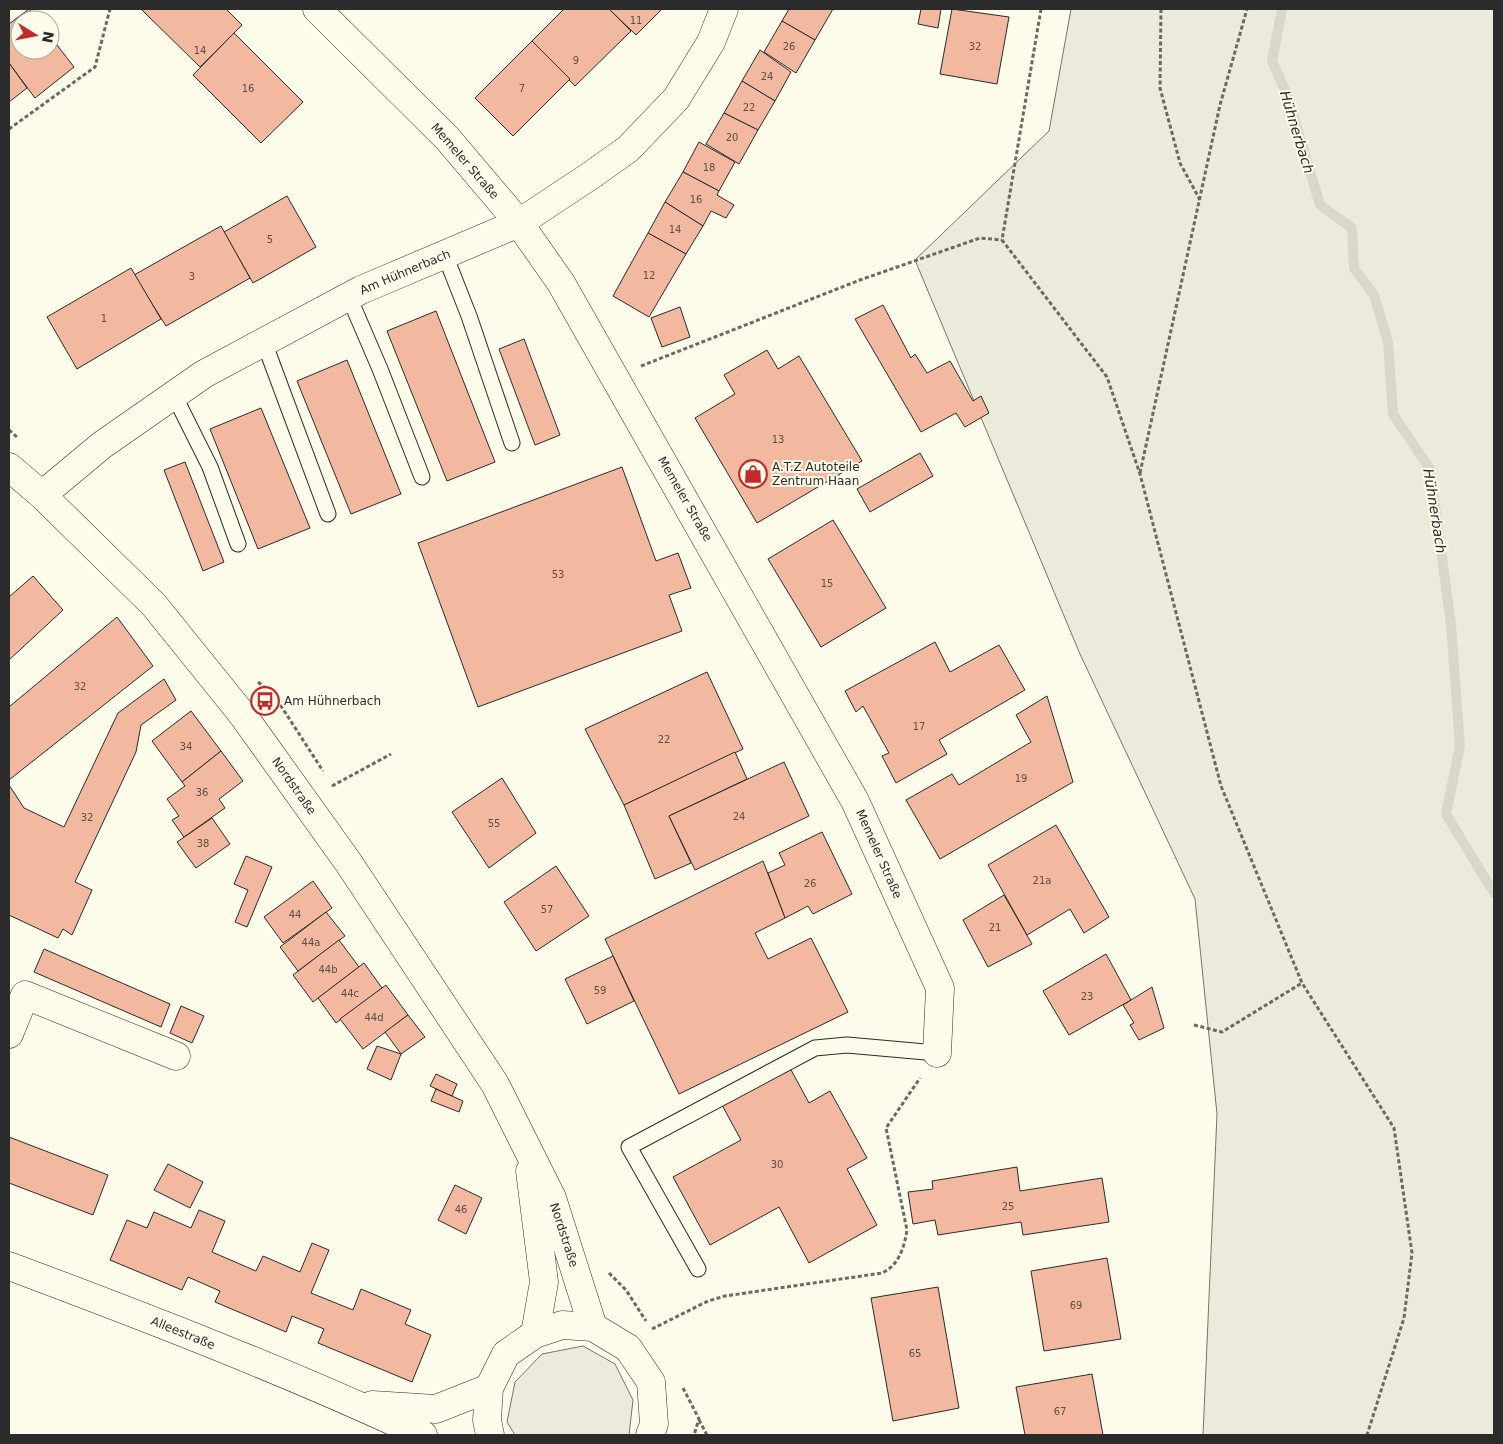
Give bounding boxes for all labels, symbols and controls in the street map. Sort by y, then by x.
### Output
north arrow [10,10,60,60]
house number: 11 [630,15,642,26]
text: N [39,30,57,44]
house number: 26 [783,41,795,52]
house number: 32 [969,41,981,52]
house number: 14 [194,45,206,56]
house number: 9 [573,55,579,66]
house number: 24 [761,71,773,82]
house number: 16 [242,83,254,94]
house number: 7 [519,83,525,94]
water label: Hühnerbach [1277,89,1317,175]
house number: 22 [743,102,755,113]
street label: Memeler Straße [428,120,502,202]
house number: 20 [726,132,738,143]
house number: 18 [703,162,715,173]
house number: 16 [690,194,702,205]
house number: 14 [669,224,681,235]
house number: 5 [267,234,273,245]
street label: Am Hühnerbach [358,247,452,297]
house number: 12 [643,270,655,281]
house number: 3 [189,271,195,282]
house number: 1 [101,313,107,324]
house number: 13 [772,434,784,445]
street label: Memeler Straße [655,454,715,544]
shop icon: A.T.Z Autoteile Zentrum Haan [738,459,768,489]
place label: A.T.Z Autoteile Zentrum Haan [772,460,860,488]
water label: Hühnerbach [1420,467,1450,555]
house number: 53 [552,569,564,580]
house number: 15 [821,578,833,589]
house number: 32 [74,681,86,692]
bus stop icon: Am Hühnerbach [250,686,280,716]
place label: Am Hühnerbach [284,694,381,708]
house number: 17 [913,721,925,732]
house number: 22 [658,734,670,745]
house number: 34 [180,741,192,752]
street label: Nordstraße [269,755,319,817]
house number: 19 [1015,773,1027,784]
house number: 36 [196,787,208,798]
street label: Memeler Straße [853,807,905,901]
house number: 24 [733,811,745,822]
house number: 32 [81,812,93,823]
house number: 55 [488,818,500,829]
house number: 38 [197,838,209,849]
house number: 21a [1033,875,1051,886]
house number: 26 [804,878,816,889]
house number: 57 [541,904,553,915]
house number: 44 [289,909,301,920]
house number: 21 [989,922,1001,933]
house number: 44a [302,937,320,948]
house number: 44b [318,964,338,975]
house number: 59 [594,985,606,996]
house number: 44c [341,988,359,999]
house number: 23 [1081,991,1093,1002]
house number: 44d [364,1012,384,1023]
house number: 30 [771,1159,783,1170]
street label: Nordstraße [547,1201,581,1269]
house number: 25 [1002,1201,1014,1212]
house number: 46 [455,1204,467,1215]
house number: 69 [1070,1300,1082,1311]
street label: Alleestraße [149,1314,217,1352]
house number: 65 [909,1348,921,1359]
house number: 67 [1054,1406,1066,1417]

